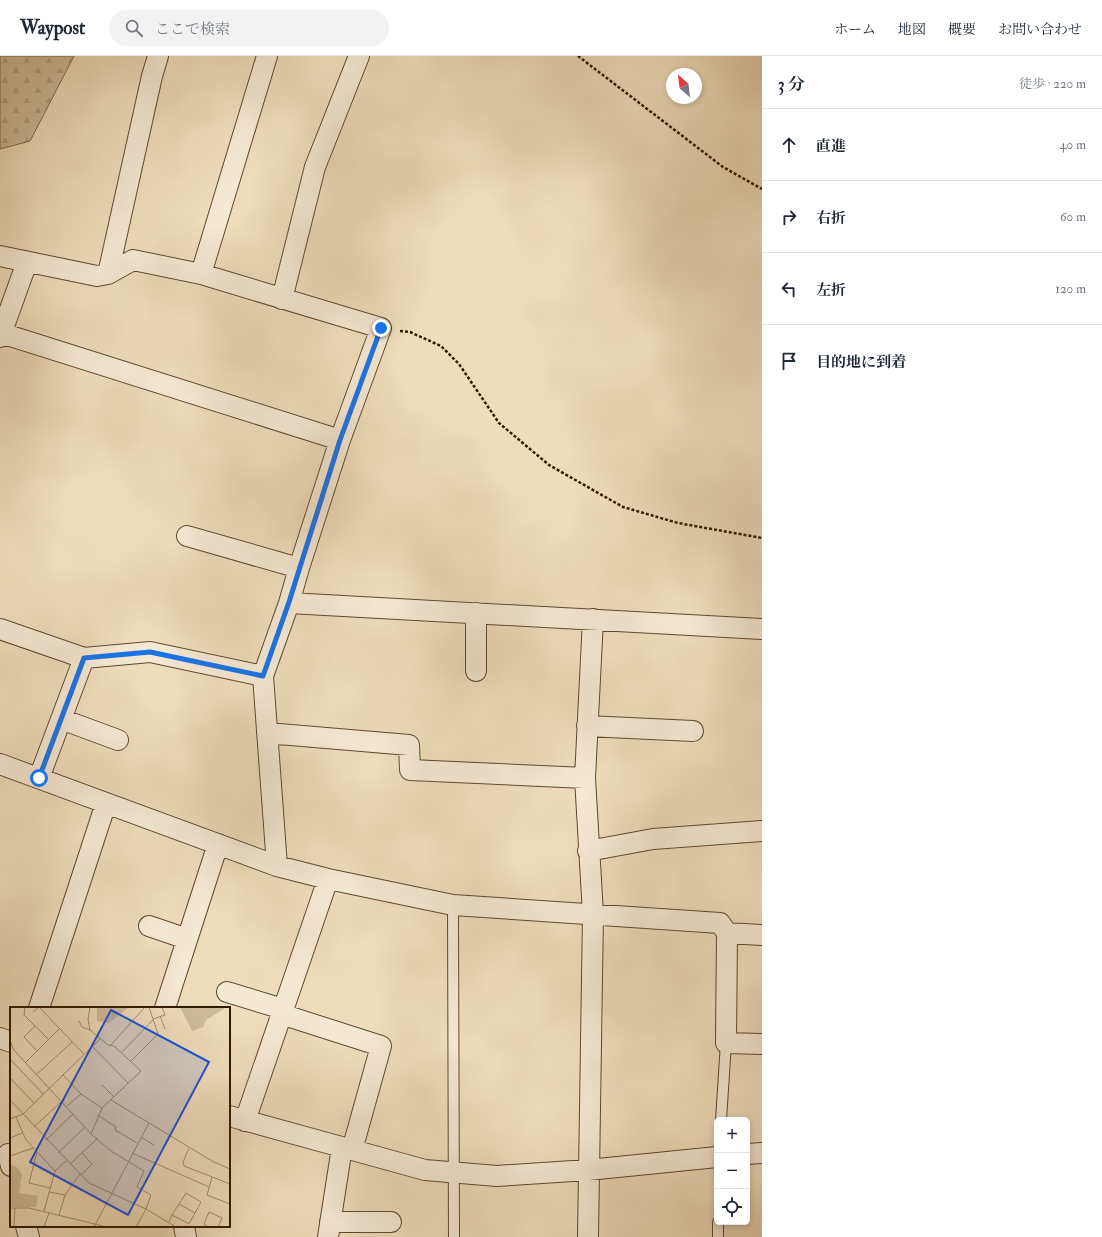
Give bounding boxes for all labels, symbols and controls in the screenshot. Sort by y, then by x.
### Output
search box [109,10,389,46]
text: Waypost [20,16,85,40]
icon: search [123,17,145,39]
text: ここで検索 [155,20,230,39]
text: ホーム [834,21,876,38]
text: 地図 [898,21,926,38]
text: 概要 [948,21,976,38]
text: お問い合わせ [998,21,1082,38]
north arrow [666,68,702,104]
text: 3 分 [778,74,805,95]
text: 徒歩 · 220 m [1019,76,1086,92]
icon: ahead [778,134,800,156]
text: 直進 [816,137,846,156]
text: 40 m [1060,137,1086,153]
icon: right [778,206,800,228]
text: 右折 [816,209,846,228]
text: 60 m [1060,209,1086,225]
icon: left [778,278,800,300]
text: 左折 [816,281,846,300]
text: 120 m [1055,281,1086,297]
route end [372,319,390,337]
icon: arrive [778,350,800,372]
text: 目的地に到着 [816,353,906,372]
route start [30,769,48,787]
inset map [10,1007,230,1227]
map controls [714,1117,750,1225]
button: + [714,1117,750,1153]
button: − [714,1153,750,1189]
button: locate [714,1189,750,1225]

